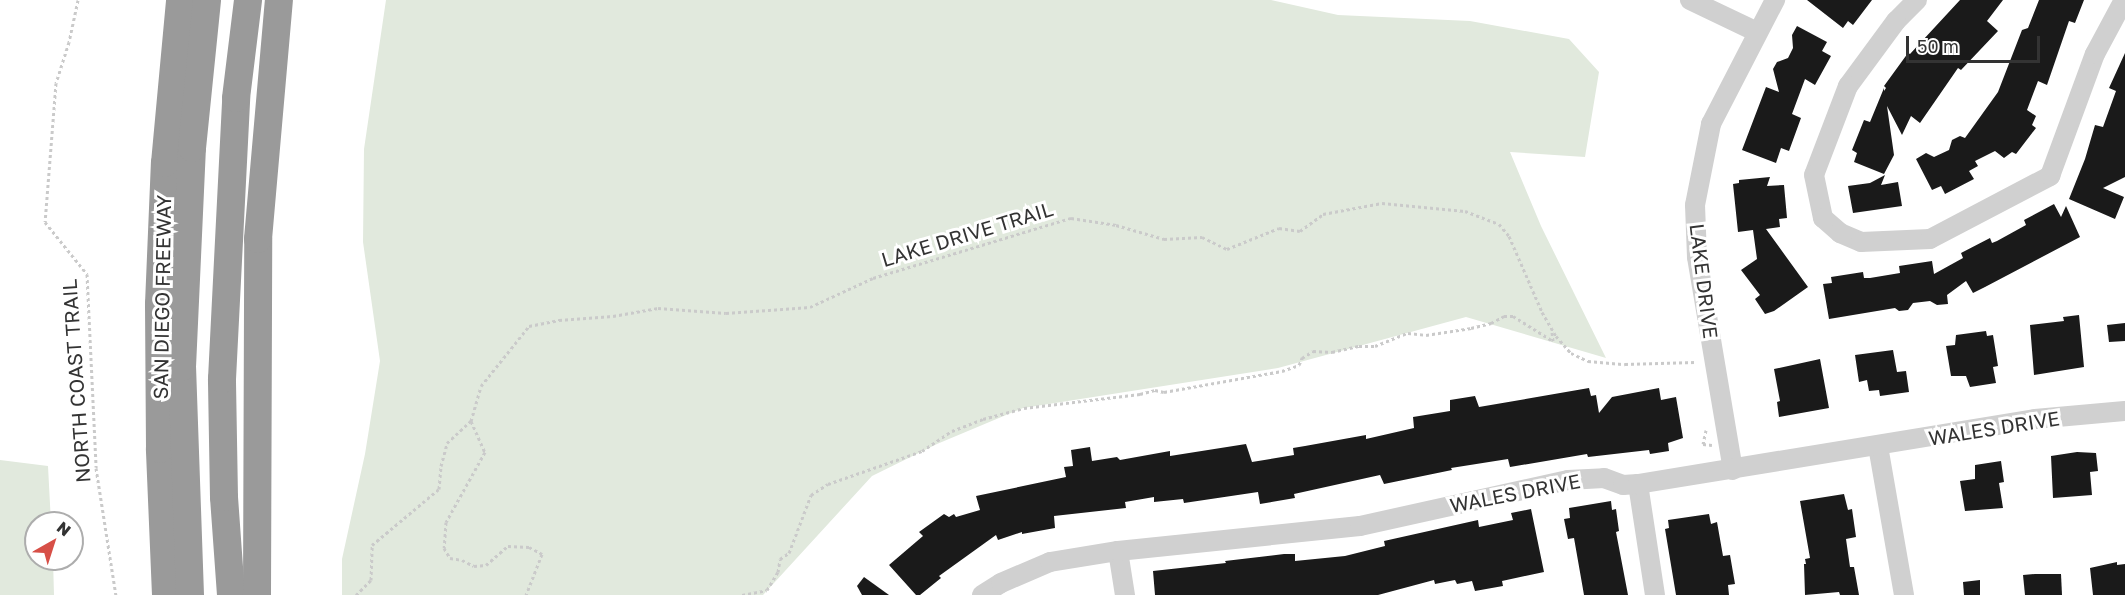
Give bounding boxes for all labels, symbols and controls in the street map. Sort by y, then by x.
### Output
scale bar [1909,24,2042,62]
text: 50 m [1917,35,1959,57]
street label: SAN DIEGO FREEWAY [148,195,176,399]
street label: LAKE DRIVE TRAIL [878,197,1056,271]
street label: LAKE DRIVE [1685,222,1723,340]
street label: NORTH COAST TRAIL [57,278,95,484]
street label: WALES DRIVE [1927,406,2061,450]
street label: WALES DRIVE [1448,469,1582,517]
north arrow [24,511,84,571]
text: N [53,517,75,540]

